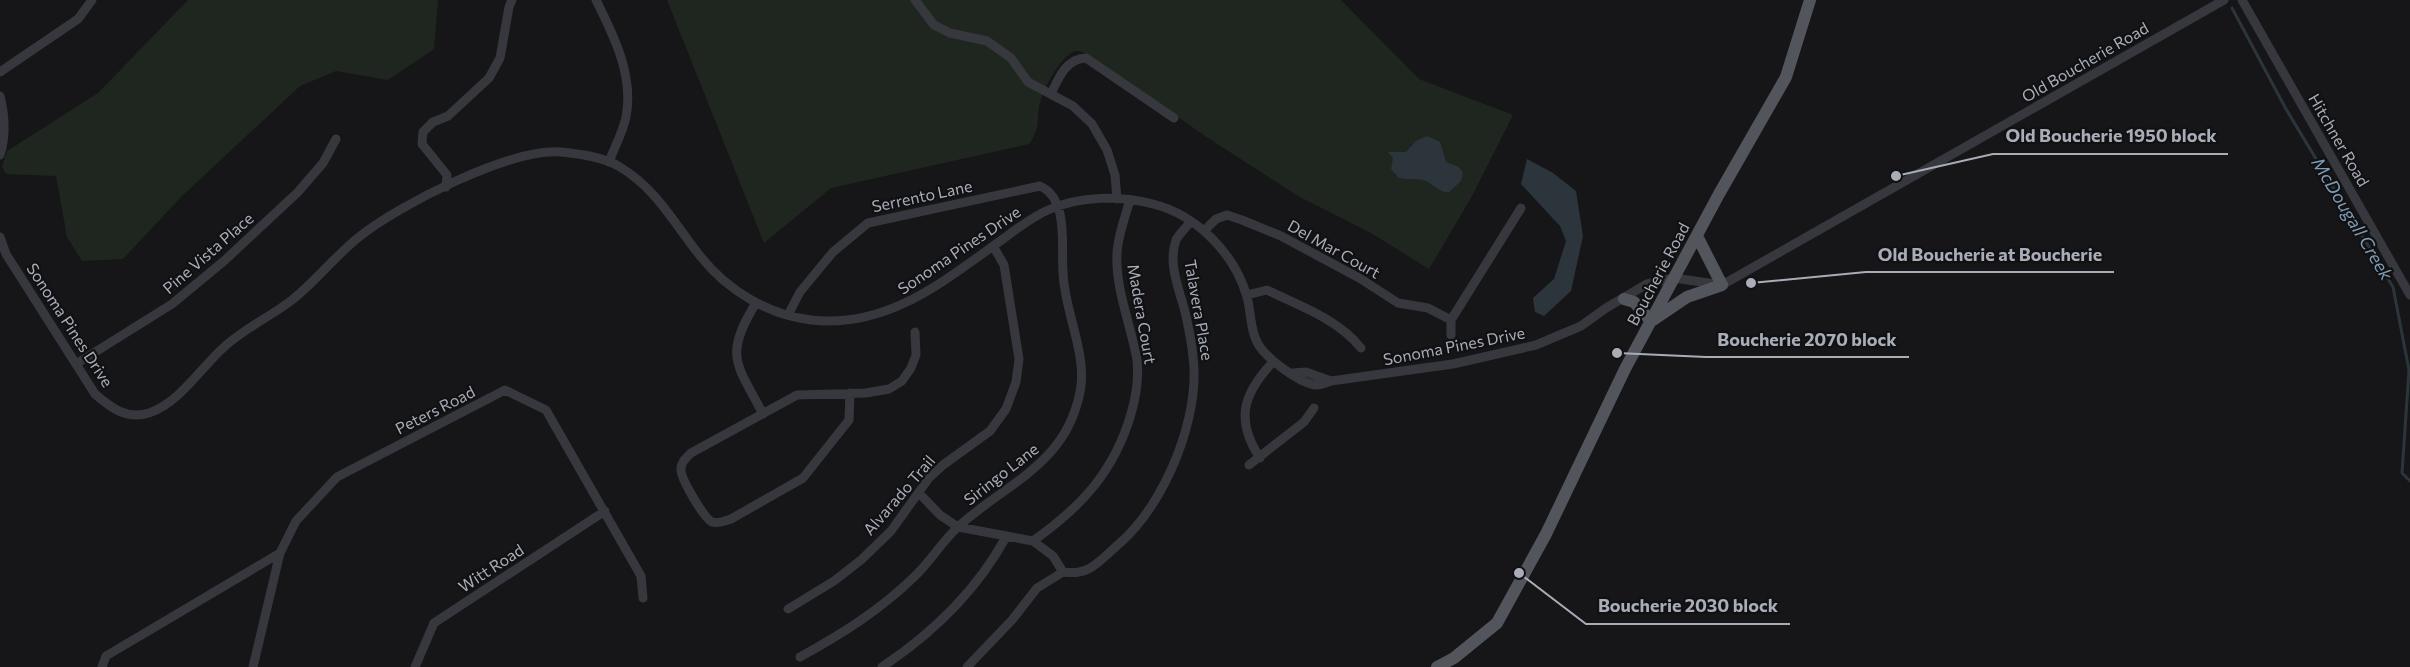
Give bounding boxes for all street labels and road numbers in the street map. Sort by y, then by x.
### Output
street label: Old Boucherie Road [2018,18,2151,106]
street label: Hitchner Road [2305,90,2374,190]
street label: Serrento Lane [870,176,974,215]
street label: Sonoma Pines Drive [894,201,1024,298]
street label: Pine Vista Place [158,208,257,297]
street label: Del Mar Court [1285,215,1384,282]
street label: Boucherie Road [1622,219,1693,328]
street label: Talavera Place [1181,258,1218,362]
street label: Sonoma Pines Drive [23,259,118,390]
street label: Madera Court [1124,262,1161,366]
street label: Sonoma Pines Drive [1381,322,1526,369]
street label: Peters Road [392,381,478,438]
street label: Siringo Lane [960,439,1042,509]
street label: Alvarado Trail [859,451,938,539]
street label: Witt Road [455,539,527,596]

